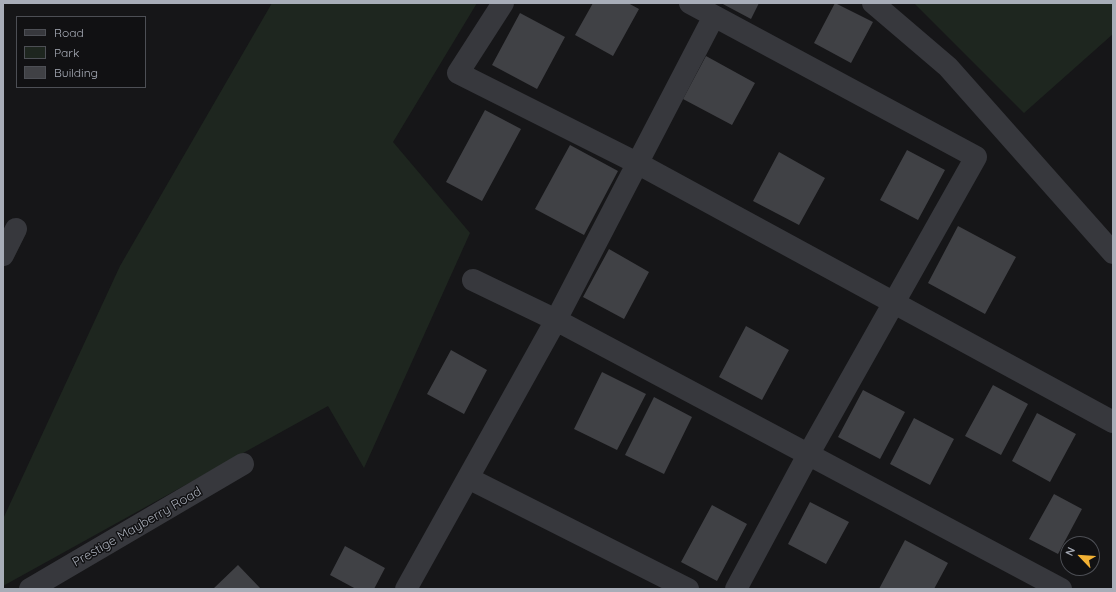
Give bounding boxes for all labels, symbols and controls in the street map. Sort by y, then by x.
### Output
legend [16,16,146,88]
text: Road [54,25,84,40]
text: Park [54,45,79,60]
text: Building [54,65,98,80]
street label: Prestige Mayberry Road [70,484,204,570]
north arrow [1060,536,1100,576]
text: N [1062,545,1078,558]

